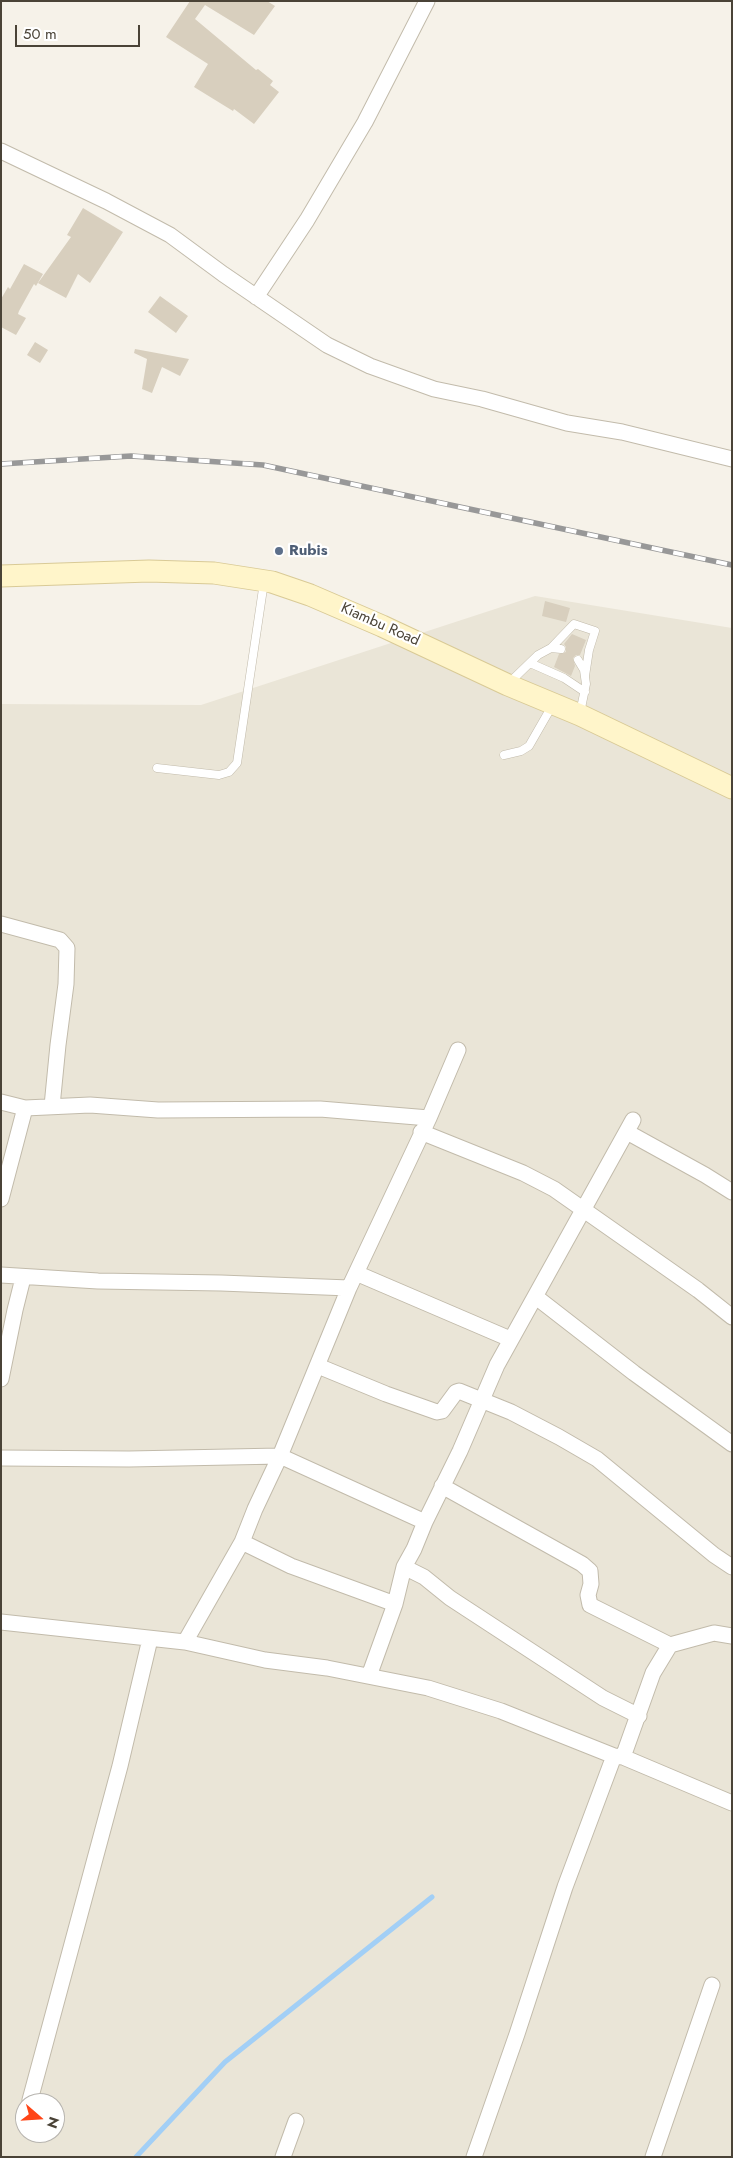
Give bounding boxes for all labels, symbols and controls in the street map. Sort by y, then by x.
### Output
scale bar [18,15,142,47]
text: 50 m [23,23,57,45]
place label: Rubis [289,542,328,560]
marker: Rubis [273,545,285,557]
street label: Kiambu Road [338,600,422,650]
north arrow [15,2093,65,2143]
text: N [42,2114,65,2131]

